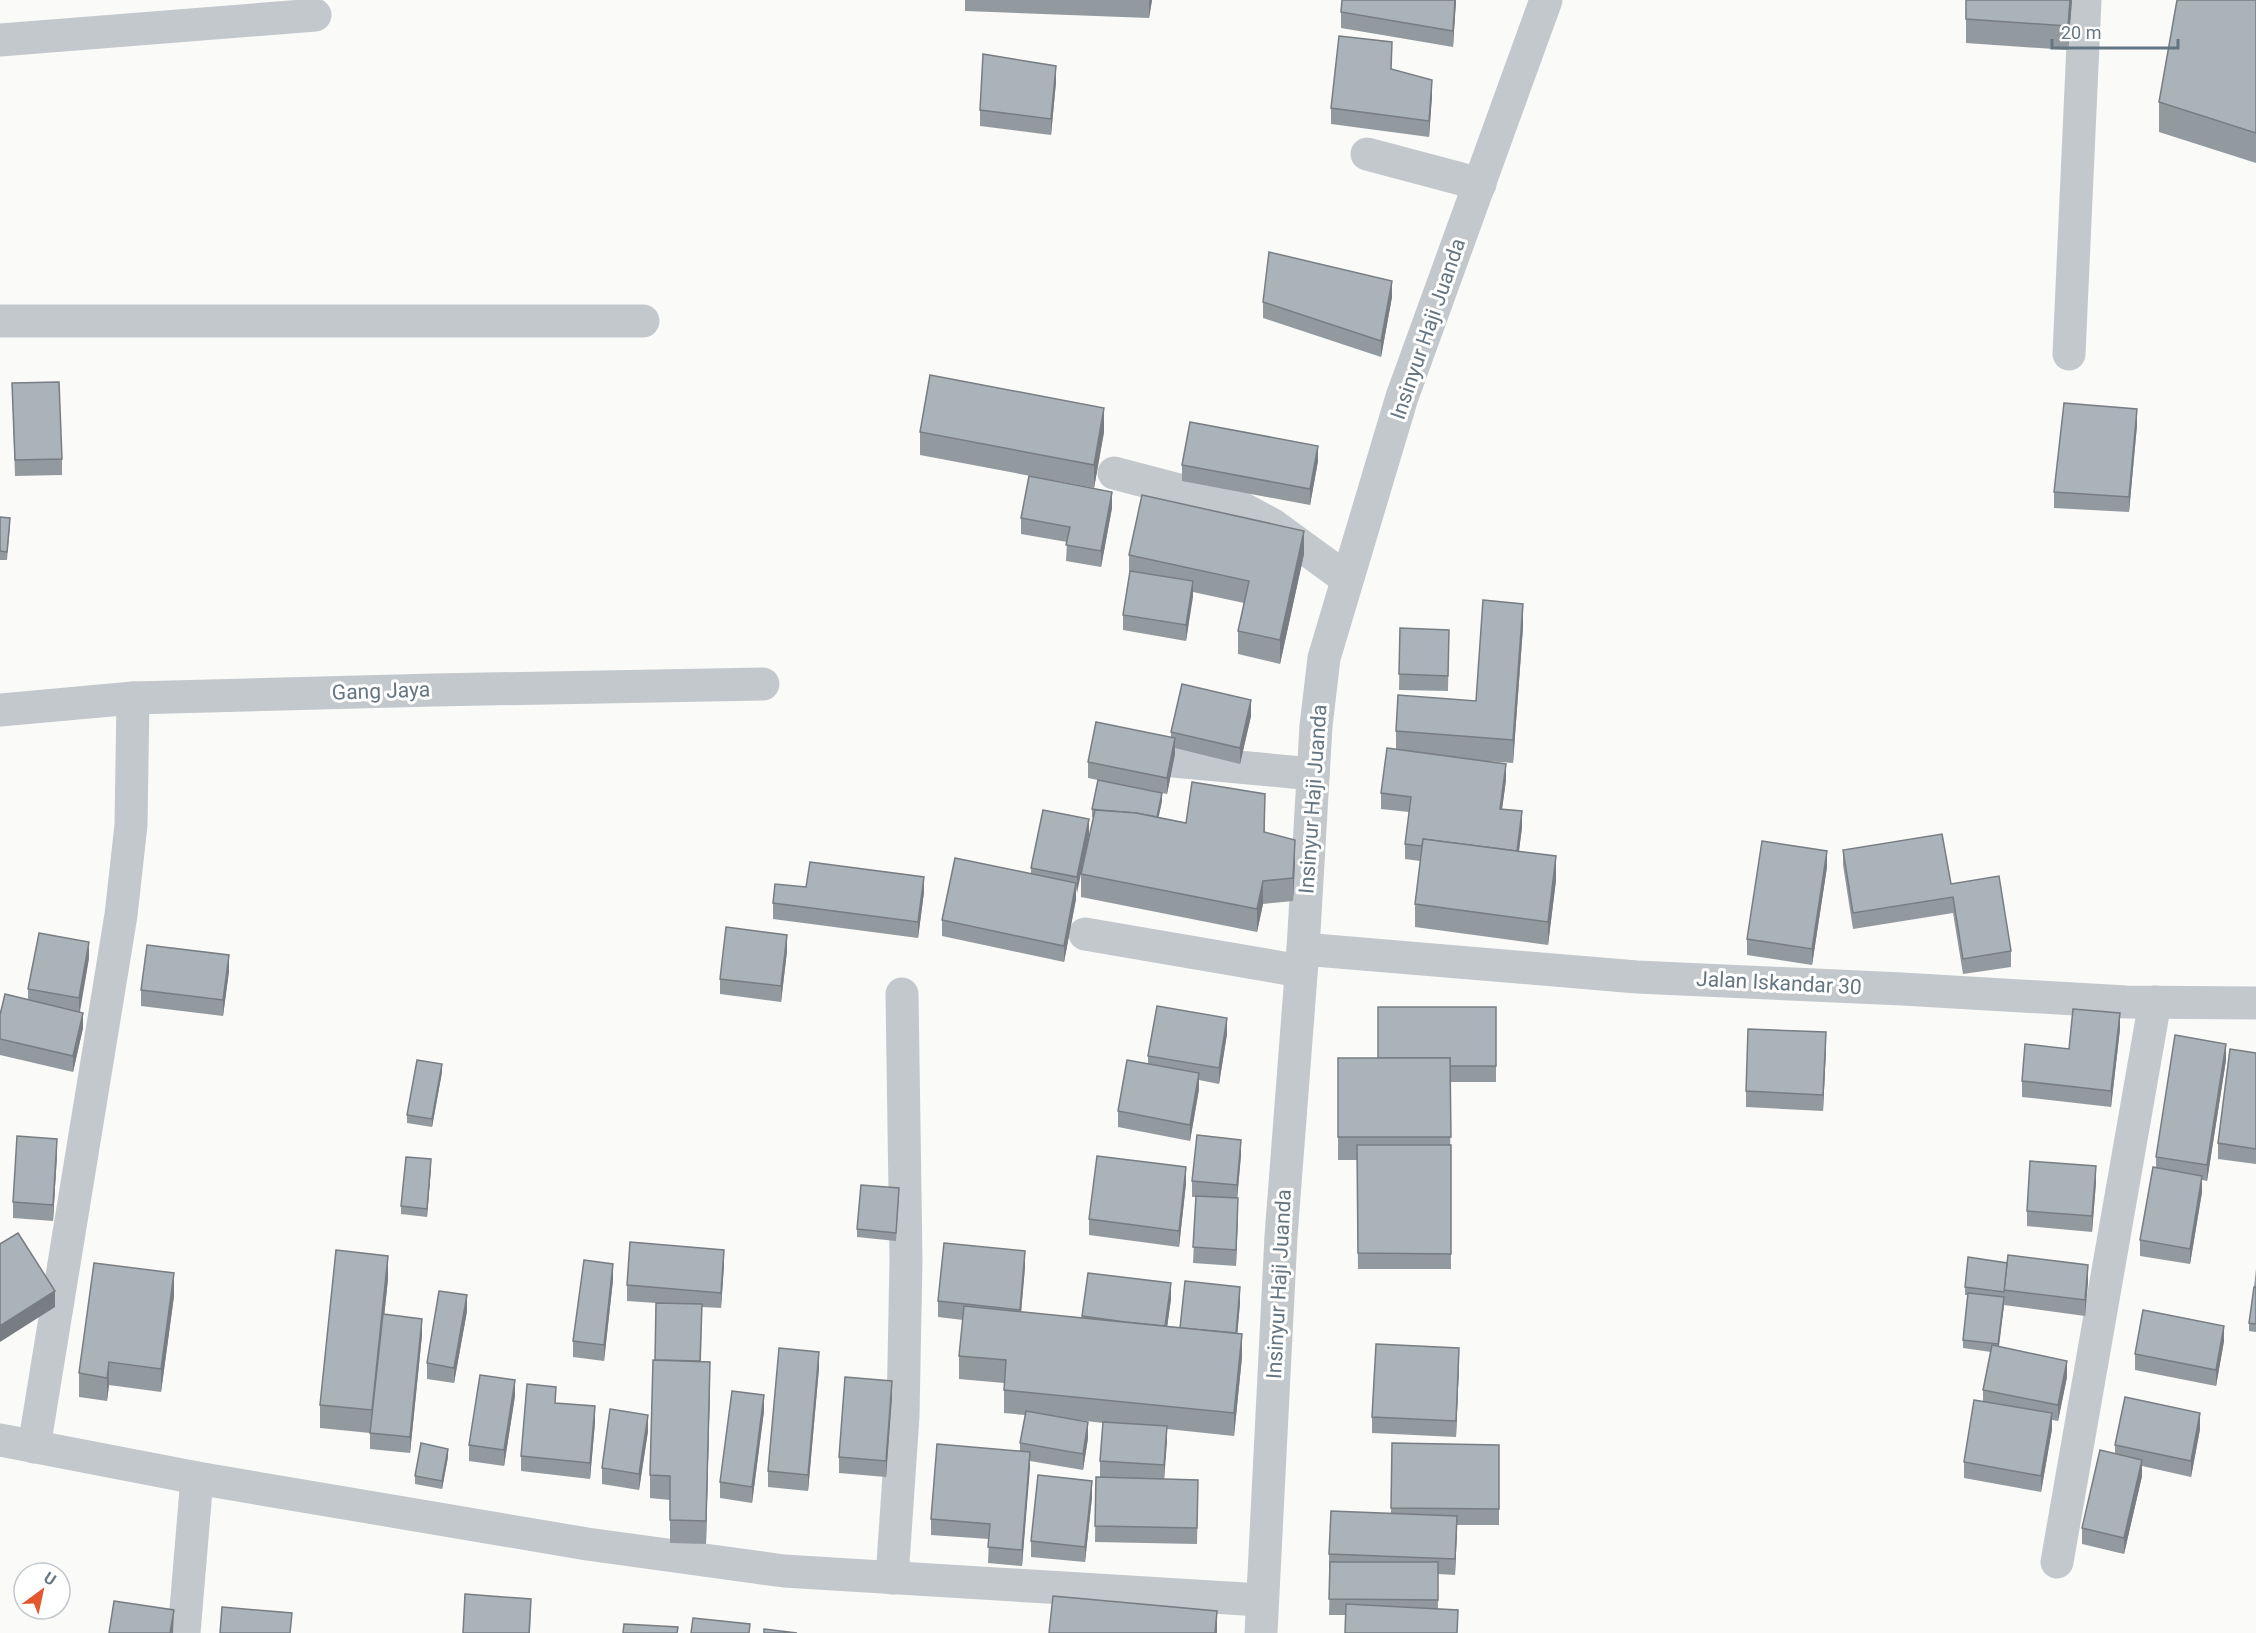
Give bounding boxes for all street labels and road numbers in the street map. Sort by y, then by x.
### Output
street label: Insinyur Haji Juanda [1386,235,1470,423]
street label: Gang Jaya [331,677,431,705]
street label: Insinyur Haji Juanda [1294,703,1332,895]
street label: Jalan Iskandar 30 [1696,967,1862,999]
street label: Insinyur Haji Juanda [1262,1189,1296,1379]

